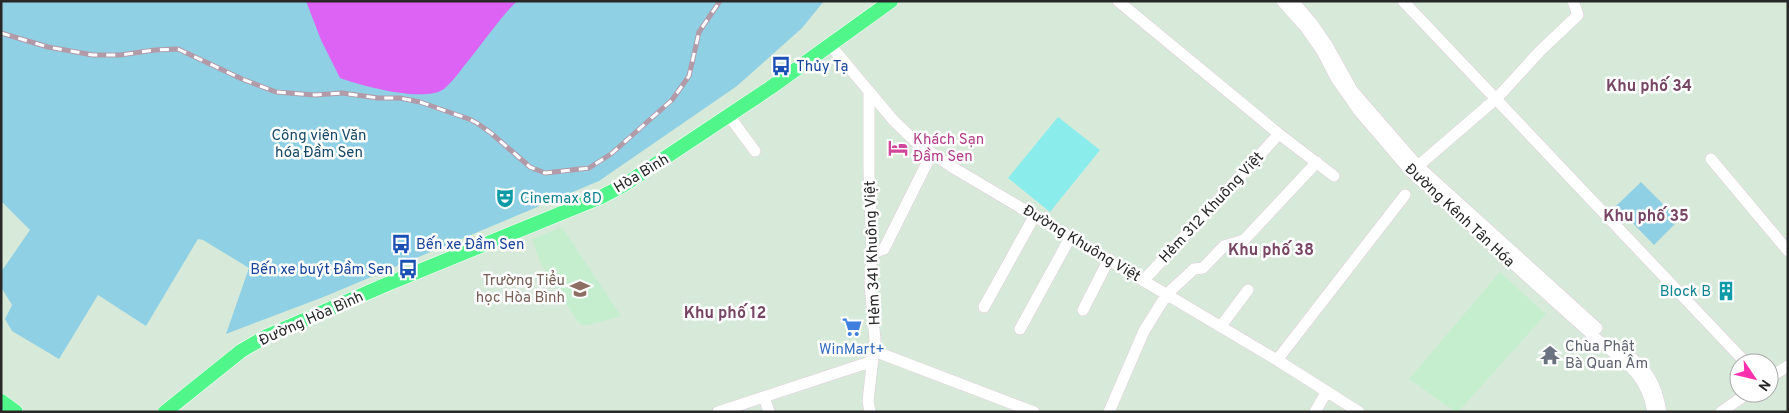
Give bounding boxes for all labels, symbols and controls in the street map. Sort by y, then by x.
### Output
bus stop icon: Thủy Tạ [770,55,792,77]
place label: Thủy Tạ [796,58,848,77]
district label: Khu phố 34 [1606,76,1692,97]
park label: Công viên Văn hóa Đầm Sen [272,127,366,163]
place label: Khách Sạn Đầm Sen [913,131,984,167]
hotel icon: Khách Sạn Đầm Sen [887,137,909,159]
street label: Hẻm 312 Khuông Việt [1156,149,1268,268]
street label: Hòa Bình [611,150,673,198]
street label: Đường Kênh Tân Hóa [1400,160,1518,272]
street label: Hẻm 341 Khuông Việt [861,180,886,326]
theatre icon: Cinemax 8D [494,187,516,209]
place label: Cinemax 8D [520,190,602,209]
street label: Đường Khuông Việt [1019,202,1144,287]
district label: Khu phố 35 [1603,206,1689,227]
bus stop icon: Bến xe Đầm Sen [390,233,412,255]
place label: Bến xe Đầm Sen [416,235,525,255]
district label: Khu phố 38 [1228,240,1314,261]
bus stop icon: Bến xe buýt Đầm Sen [397,258,419,280]
place label: Bến xe buýt Đầm Sen [250,260,393,280]
place label: Trường Tiểu học Hòa Bình [476,270,565,308]
school or university icon: Trường Tiểu học Hòa Bình [569,278,591,300]
building icon: Block B [1715,280,1737,302]
place label: Block B [1660,283,1711,302]
street label: Đường Hòa Bình [256,288,367,351]
district label: Khu phố 12 [684,303,766,324]
supermarket icon: WinMart+ [841,316,863,338]
place label: Chùa Phật Bà Quan Âm [1565,338,1648,374]
place label: WinMart+ [819,341,885,360]
temple icon: Chùa Phật Bà Quan Âm [1539,344,1561,366]
north arrow [1729,353,1779,403]
text: N [1754,376,1773,394]

